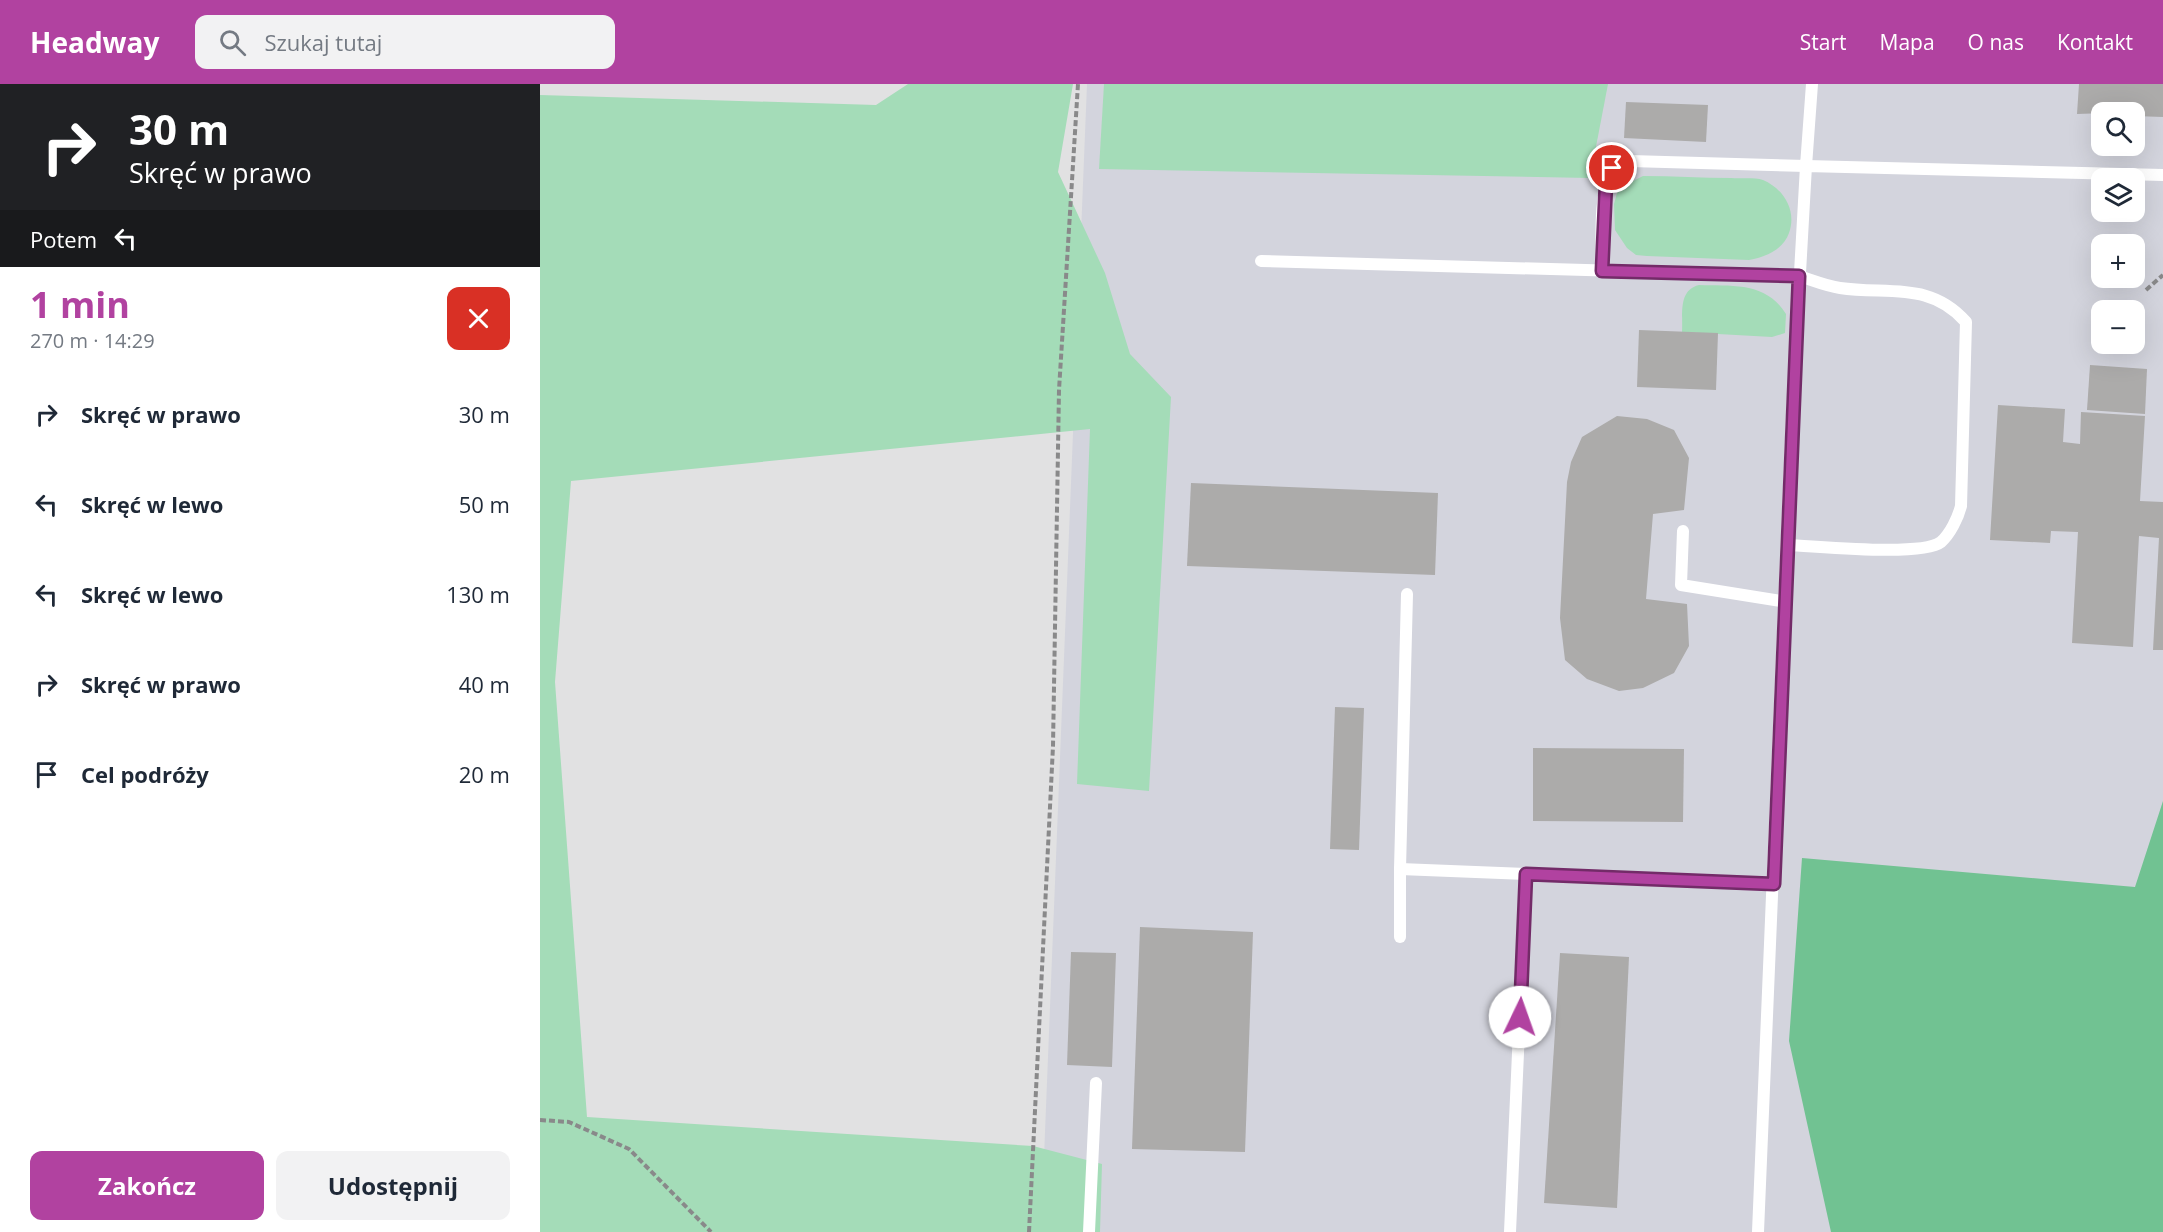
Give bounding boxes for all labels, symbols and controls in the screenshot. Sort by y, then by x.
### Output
search box [195,15,615,69]
text: Headway [30,23,159,61]
icon: search [216,26,249,59]
text: Szukaj tutaj [264,27,382,57]
text: Start [1800,28,1847,56]
text: Mapa [1880,28,1935,56]
text: O nas [1968,28,2024,56]
text: Kontakt [2057,28,2133,56]
text: 30 m [129,100,229,157]
map controls [2091,102,2145,354]
button: search [2091,102,2145,156]
icon: right [30,108,108,186]
pin [1586,142,1637,193]
icon: arrive [1595,151,1628,184]
text: Skręć w prawo [129,154,312,191]
button: layers [2091,168,2145,222]
icon: left [109,222,142,255]
text: Potem [30,224,97,254]
button: + [2091,234,2145,288]
text: 1 min [30,280,130,329]
button: close [447,287,510,350]
button: − [2091,300,2145,354]
text: 270 m · 14:29 [30,327,155,354]
icon: right [30,398,63,431]
text: Skręć w prawo [81,399,241,429]
text: 30 m [459,399,510,429]
icon: left [30,488,63,521]
text: Skręć w lewo [81,489,223,519]
text: 50 m [459,489,510,519]
icon: left [30,578,63,611]
text: Skręć w lewo [81,579,223,609]
text: 130 m [446,579,510,609]
icon: right [30,668,63,701]
text: Skręć w prawo [81,669,241,699]
text: 40 m [459,669,510,699]
icon: arrive [30,758,63,791]
text: Cel podróży [81,759,209,789]
text: 20 m [459,759,510,789]
position arrow [1488,985,1552,1049]
button: Zakończ [30,1151,264,1220]
button: Udostępnij [276,1151,510,1220]

